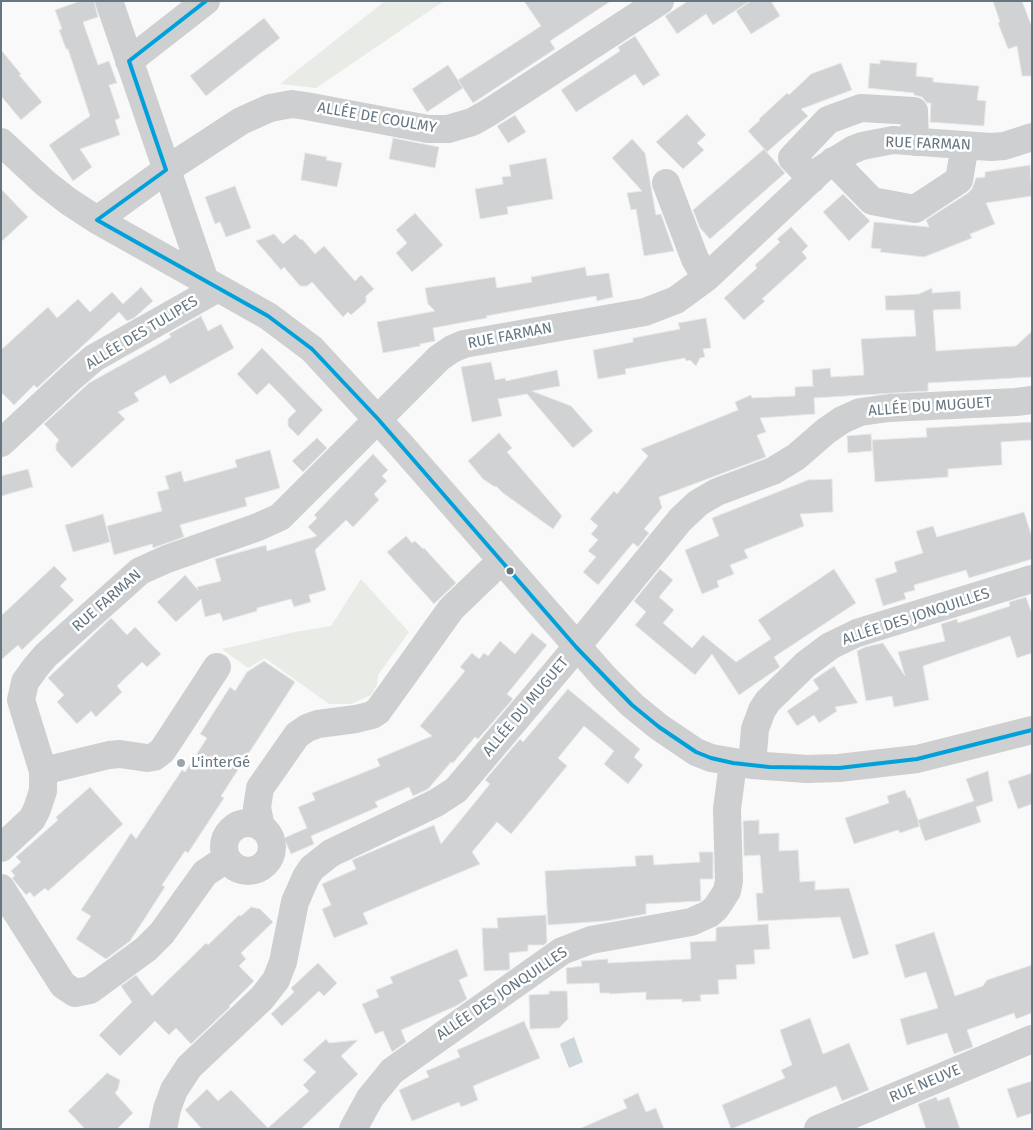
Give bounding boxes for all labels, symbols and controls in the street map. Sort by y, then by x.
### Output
street label: ALLÉE DE COULMY [316,99,438,137]
street label: RUE FARMAN [885,134,971,154]
street label: ALLÉE DES TULIPES [83,292,201,374]
street label: RUE FARMAN [466,319,554,353]
street label: ALLÉE DU MUGUET [868,394,992,420]
street label: RUE FARMAN [69,566,145,636]
unlabelled marker [505,566,515,576]
street label: ALLÉE DES JONQUILLES [840,585,992,649]
street label: ALLÉE DU MUGUET [479,654,573,760]
place label: L'interGé [191,754,250,772]
marker: L'interGé [175,757,187,769]
street label: ALLÉE DES JONQUILLES [433,943,571,1045]
street label: RUE NEUVE [887,1061,963,1107]

